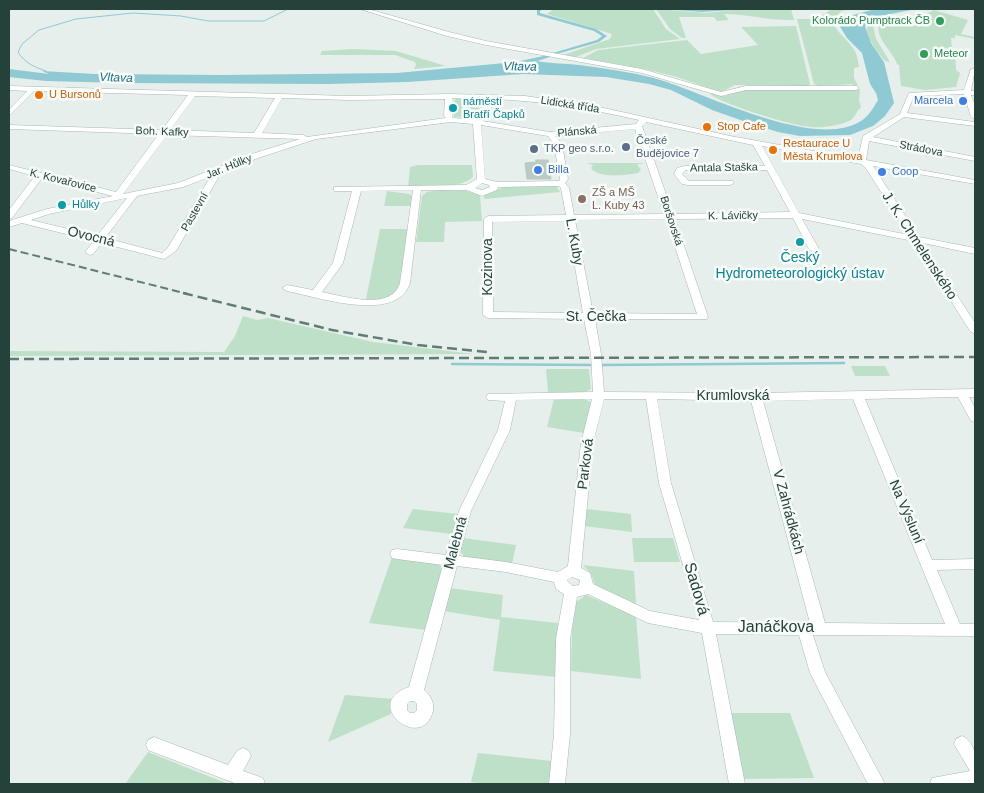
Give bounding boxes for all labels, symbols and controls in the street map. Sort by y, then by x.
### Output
place label: Kolorádo Pumptrack ČB [812,14,930,28]
marker: Kolorádo Pumptrack ČB [934,15,946,27]
place label: Meteor [934,47,968,61]
marker: Meteor [918,48,930,60]
water label: Vltava [503,60,537,74]
water label: Vltava [99,70,133,86]
place label: U Bursonů [49,88,101,102]
marker: U Bursonů [33,89,45,101]
street label: Lidická třída [540,94,600,116]
place label: Marcela [914,94,953,108]
place label: náměstí Bratří Čapků [463,95,525,121]
marker: Marcela [957,95,969,107]
marker: náměstí Bratří Čapků [447,102,459,114]
place label: Stop Cafe [717,120,766,134]
marker: Stop Cafe [701,121,713,133]
street label: Boh. Kafky [135,124,189,140]
street label: Plánská [557,124,597,140]
place label: České Budějovice 7 [636,134,699,160]
place label: Restaurace U Města Krumlova [783,137,862,163]
street label: Strádova [898,138,944,160]
marker: České Budějovice 7 [620,141,632,153]
place label: TKP geo s.r.o. [544,142,614,156]
marker: TKP geo s.r.o. [528,143,540,155]
marker: Restaurace U Města Krumlova [767,144,779,156]
street label: Jar. Hůlky [204,152,254,182]
street label: Antala Staška [690,161,758,175]
place label: Billa [548,163,569,177]
marker: Billa [532,164,544,176]
place label: Coop [892,165,918,179]
street label: K. Kovařovice [28,166,98,196]
marker: Coop [876,166,888,178]
place label: ZŠ a MŠ L. Kuby 43 [592,186,645,212]
street label: J. K. Chmelenského [878,189,960,303]
street label: Pastevní [179,190,211,234]
marker: ZŠ a MŠ L. Kuby 43 [576,193,588,205]
street label: Boršovská [657,195,685,247]
place label: Hůlky [72,198,100,212]
marker: Hůlky [56,199,68,211]
street label: K. Lávičky [708,209,758,223]
street label: L. Kuby [562,217,586,267]
street label: Ovocná [66,223,116,251]
marker: Český Hydrometeorologický ústav [794,236,806,248]
street label: Kozinova [480,238,496,296]
place label: Český Hydrometeorologický ústav [716,250,884,282]
street label: St. Čečka [566,309,626,325]
street label: Krumlovská [696,388,770,404]
street label: Parková [575,437,597,491]
street label: V Zahrádkách [769,468,807,556]
street label: Na Výsluní [885,478,927,546]
street label: Malebná [441,515,471,571]
street label: Sadová [679,560,713,618]
street label: Janáčkova [738,618,814,638]

